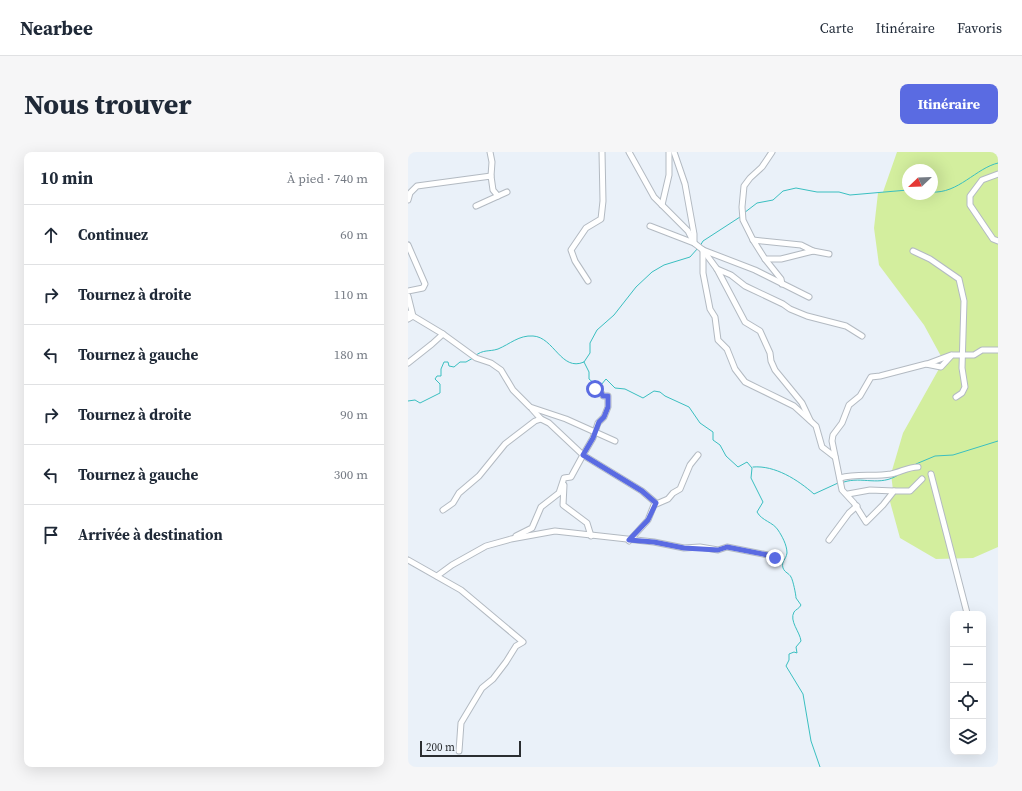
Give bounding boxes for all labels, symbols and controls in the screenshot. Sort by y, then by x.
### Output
text: Nearbee [20,15,93,41]
text: Carte [820,18,854,38]
text: Itinéraire [876,18,935,38]
text: Favoris [957,18,1002,38]
button: Itinéraire [900,84,998,124]
text: Nous trouver [24,85,191,123]
north arrow [902,164,938,200]
text: 10 min [40,166,93,190]
text: À pied · 740 m [287,170,368,187]
icon: ahead [40,224,62,246]
text: Continuez [78,224,148,245]
text: 60 m [340,226,368,243]
icon: right [40,284,62,306]
text: Tournez à droite [78,284,191,305]
text: 110 m [334,286,368,303]
icon: left [40,344,62,366]
text: Tournez à gauche [78,344,198,365]
text: 180 m [334,346,368,363]
route start [586,380,604,398]
icon: right [40,404,62,426]
text: Tournez à droite [78,404,191,425]
text: 90 m [340,406,368,423]
icon: left [40,464,62,486]
text: Tournez à gauche [78,464,198,485]
text: 300 m [334,466,368,483]
icon: arrive [40,524,62,546]
text: Arrivée à destination [78,524,223,545]
route end [766,549,784,567]
map controls [950,611,986,755]
button: + [950,611,986,647]
button: − [950,647,986,683]
button: locate [950,683,986,719]
button: layers [950,719,986,755]
scale bar [420,739,521,758]
text: 200 m [426,740,455,755]

